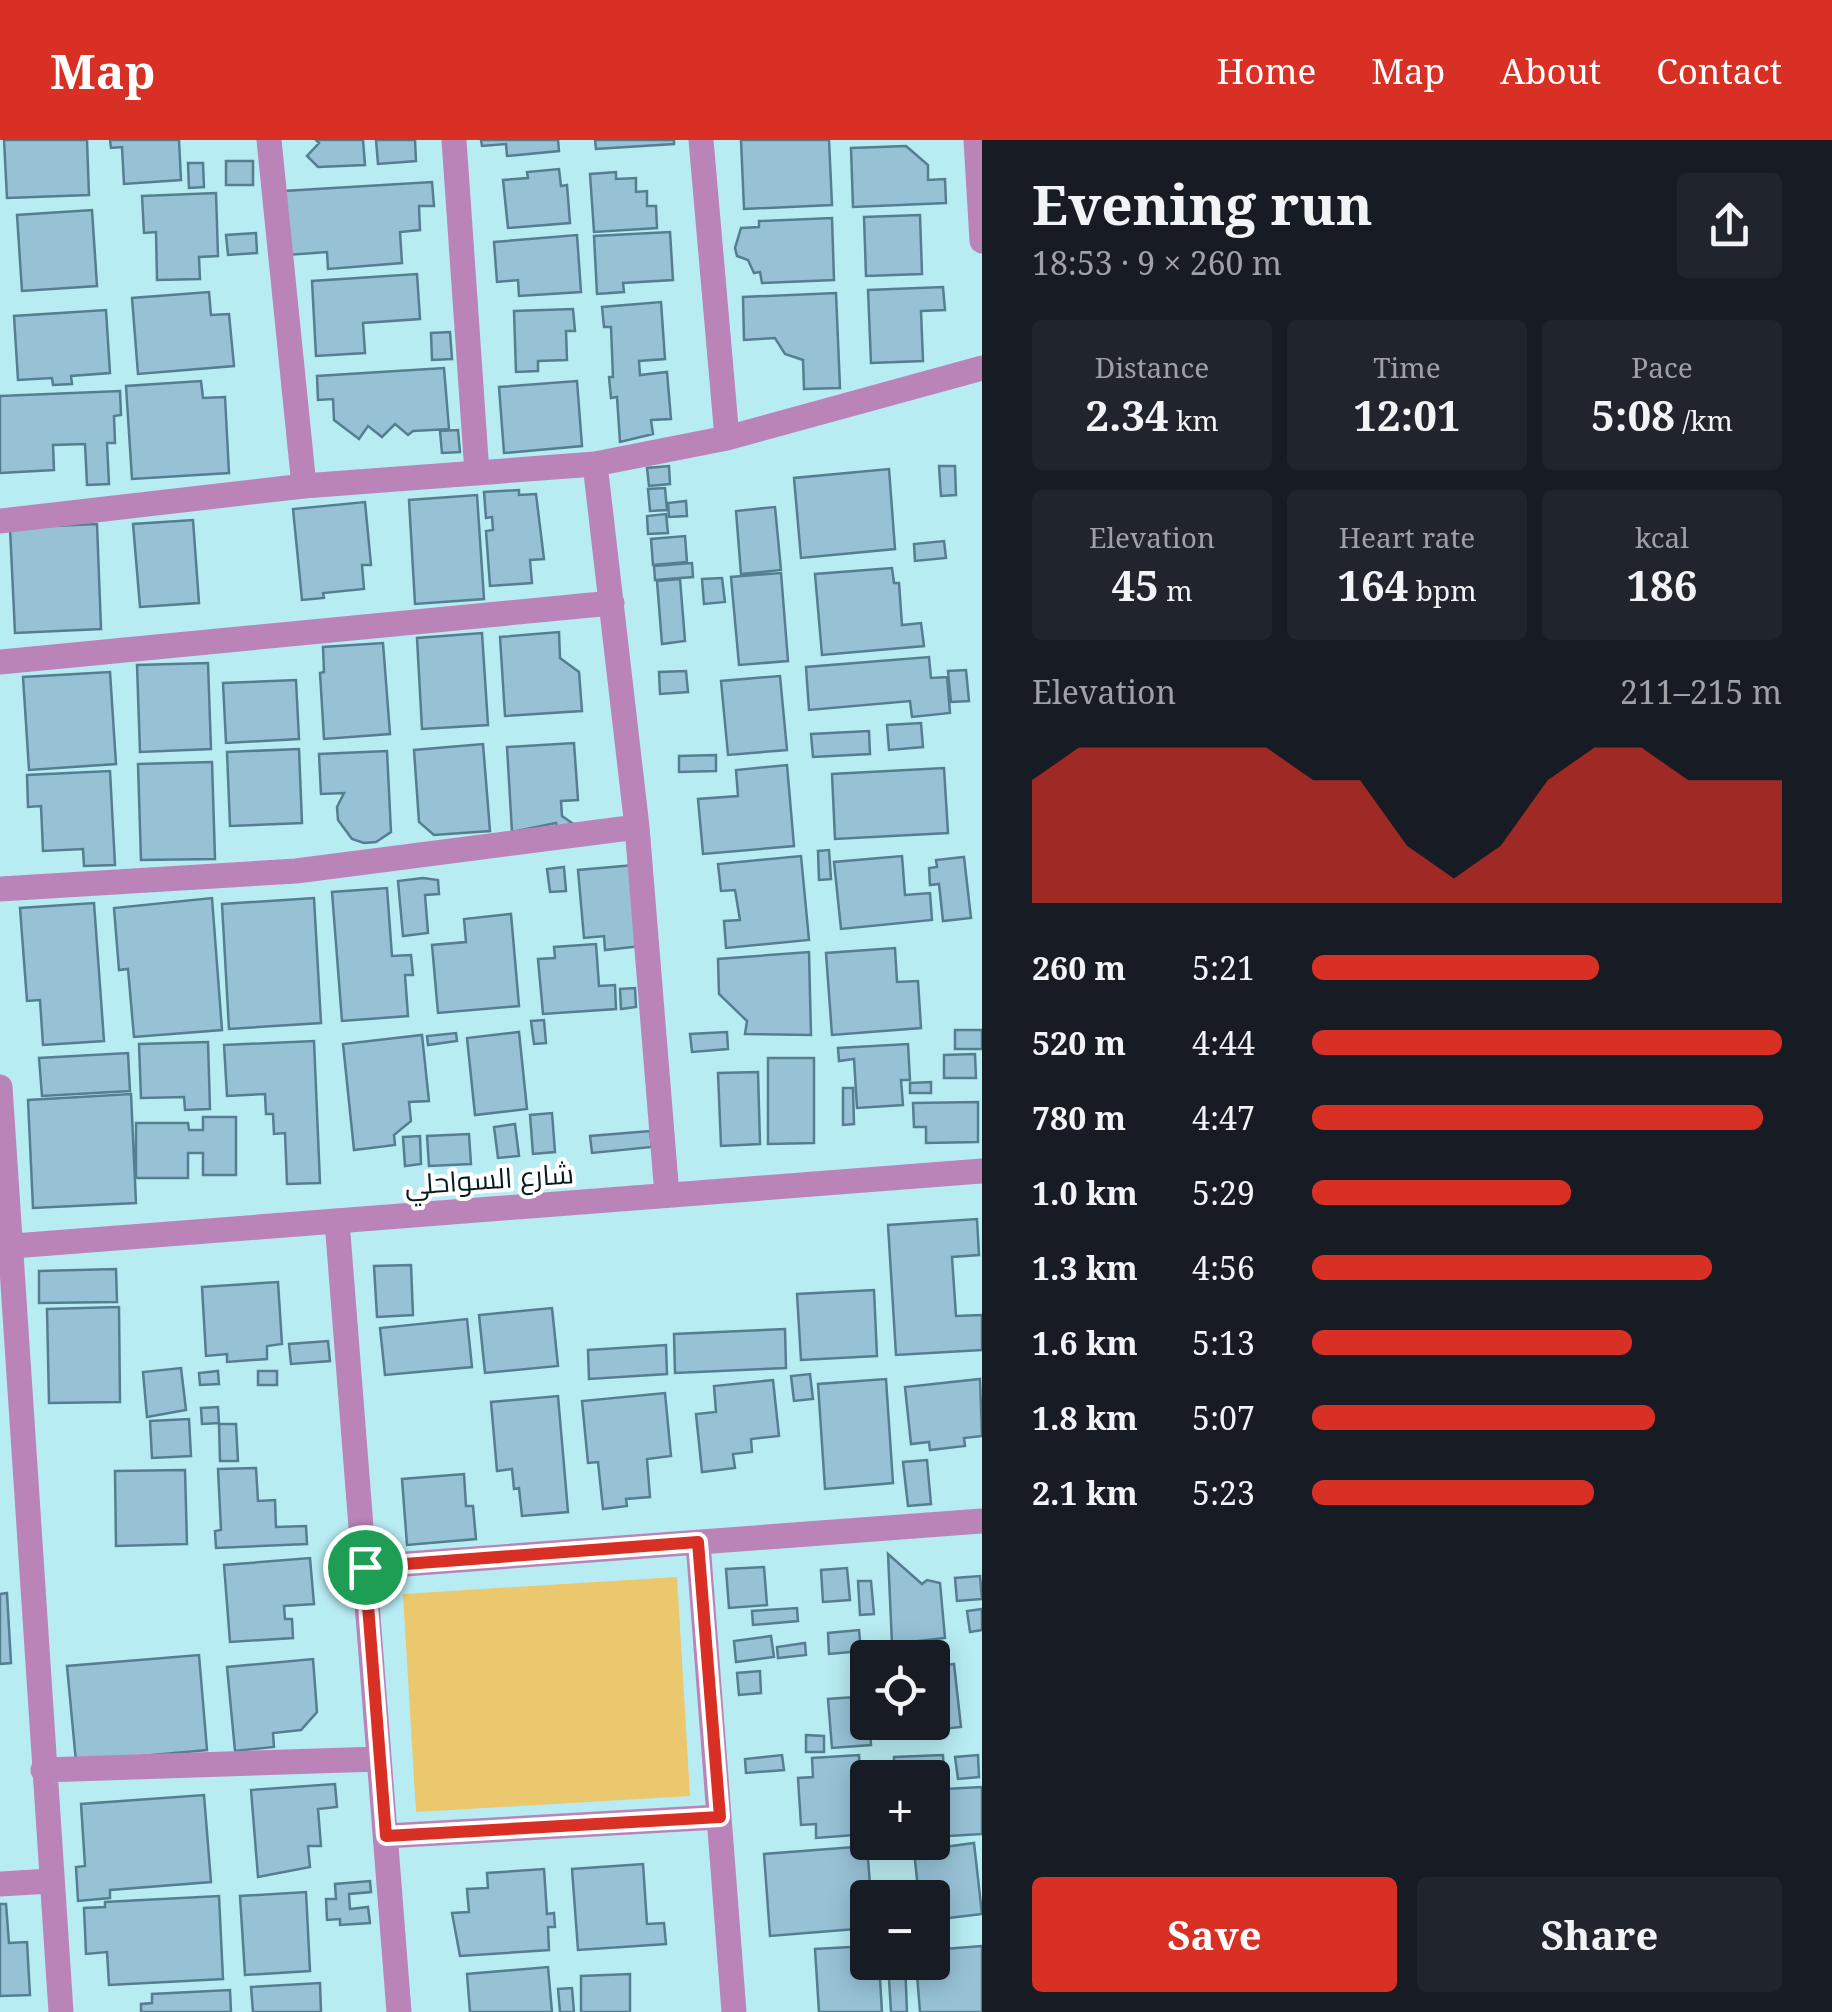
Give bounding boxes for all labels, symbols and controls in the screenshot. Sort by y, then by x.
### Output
text: Map [50,38,155,103]
text: Home [1216,47,1316,94]
text: Map [1371,47,1445,94]
text: About [1500,47,1601,94]
text: Contact [1656,47,1782,94]
text: Evening run [1032,166,1373,241]
button: share [1677,173,1782,278]
text: 18:53 · 9 × 260 m [1032,241,1282,284]
text: Distance [1095,348,1209,386]
text: Time [1373,348,1441,386]
text: Pace [1631,348,1693,386]
text: 2.34 [1085,386,1169,443]
text: 12:01 [1353,386,1461,443]
text: 5:08 [1591,386,1675,443]
text: km [1169,401,1219,439]
text: /km [1675,401,1733,439]
text: Elevation [1089,518,1215,556]
text: Heart rate [1339,518,1475,556]
text: kcal [1635,518,1689,556]
text: 45 [1111,556,1159,613]
text: 164 [1337,556,1409,613]
text: 186 [1626,556,1698,613]
text: m [1159,571,1193,609]
text: bpm [1409,571,1477,609]
text: Elevation [1032,670,1176,713]
text: 211–215 m [1620,670,1782,713]
text: 260 m [1032,946,1126,989]
text: 5:21 [1192,946,1255,989]
text: 520 m [1032,1021,1126,1064]
text: 4:44 [1192,1021,1255,1064]
text: 780 m [1032,1096,1126,1139]
text: 4:47 [1192,1096,1255,1139]
street label: شارع السواحلي [403,1153,575,1207]
text: 1.0 km [1032,1171,1138,1214]
text: 5:29 [1192,1171,1255,1214]
text: 1.3 km [1032,1246,1138,1289]
text: 4:56 [1192,1246,1255,1289]
text: 1.6 km [1032,1321,1138,1364]
text: 5:13 [1192,1321,1255,1364]
text: 1.8 km [1032,1396,1138,1439]
text: 5:07 [1192,1396,1255,1439]
text: 2.1 km [1032,1471,1138,1514]
text: 5:23 [1192,1471,1255,1514]
pin [323,1525,408,1610]
icon: arrive [338,1540,393,1595]
map controls [850,1640,950,1980]
button: locate [850,1640,950,1740]
button: + [850,1760,950,1860]
button: Save [1032,1877,1397,1992]
button: Share [1417,1877,1782,1992]
button: − [850,1880,950,1980]

